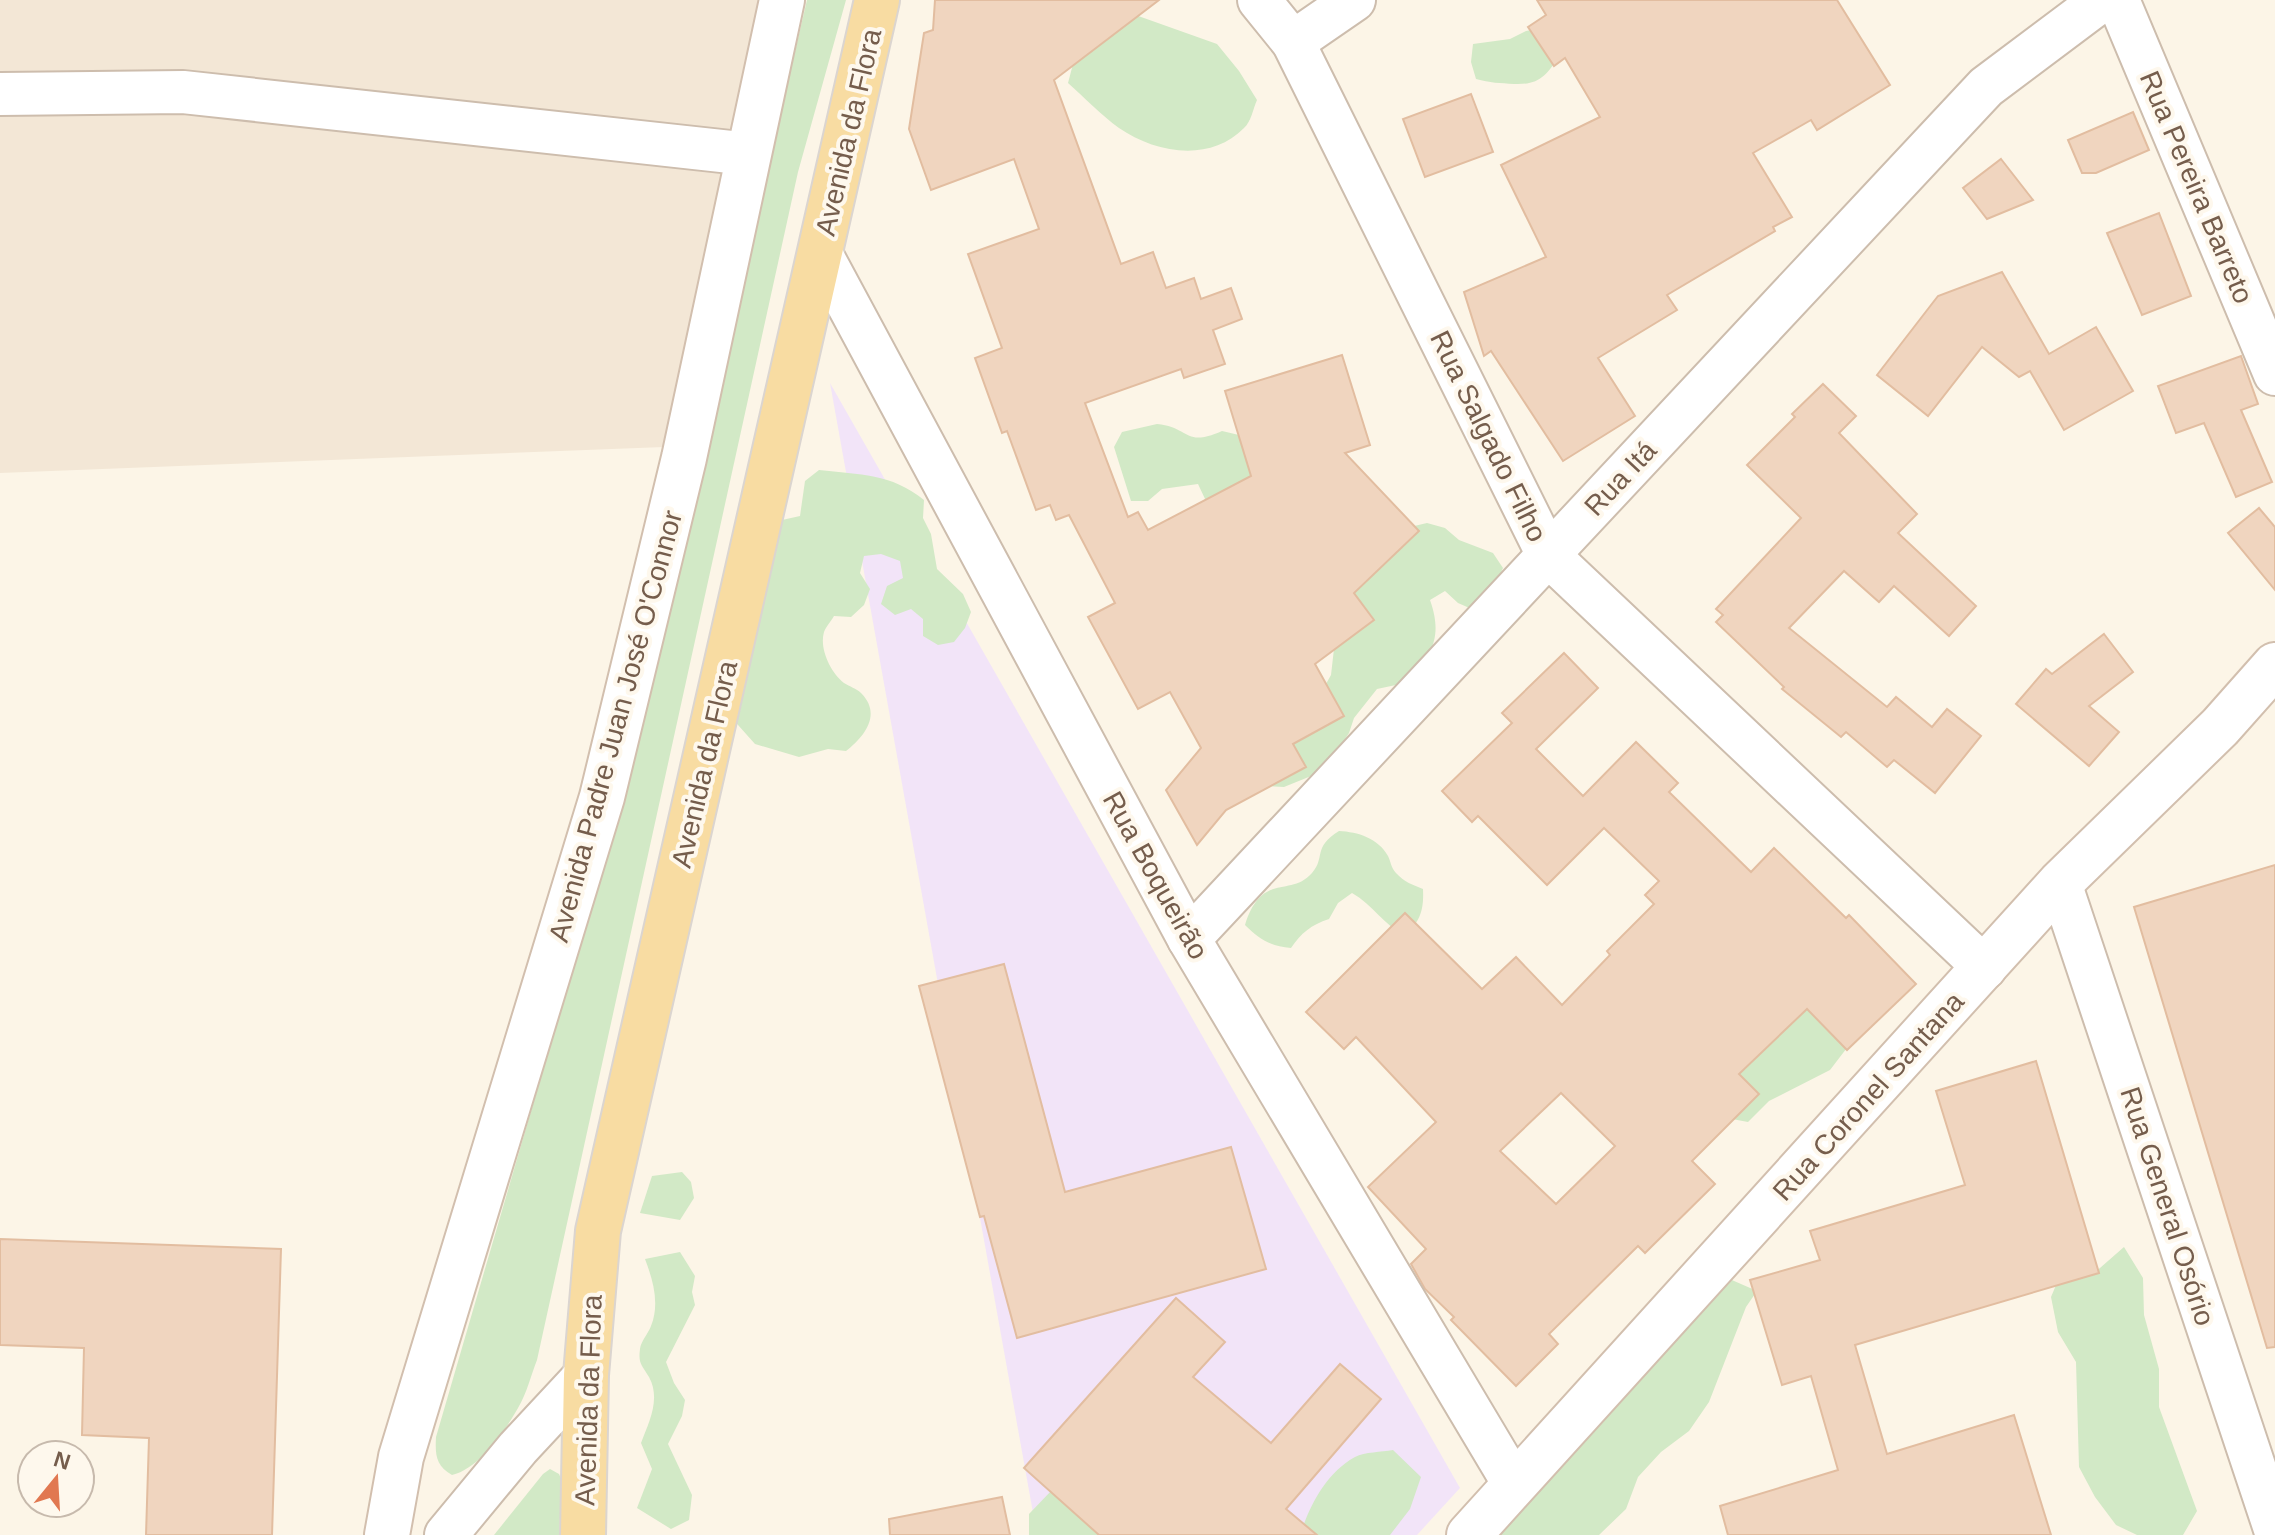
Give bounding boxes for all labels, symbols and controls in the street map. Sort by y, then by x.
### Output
street label: Avenida da Flora [810,25,887,238]
street label: Rua Pereira Barreto [2134,67,2259,308]
street label: Rua Salgado Filho [1424,326,1553,547]
street label: Rua Itá [1578,434,1663,522]
street label: Avenida Padre Juan José O'Connor [543,507,688,945]
street label: Avenida da Flora [666,657,743,870]
street label: Rua Boqueirão [1097,786,1214,964]
street label: Rua Coronel Santana [1767,986,1970,1207]
street label: Rua General Osório [2114,1083,2221,1329]
street label: Avenida da Flora [569,1294,608,1506]
north arrow [16,1439,96,1519]
text: N [51,1446,73,1475]

